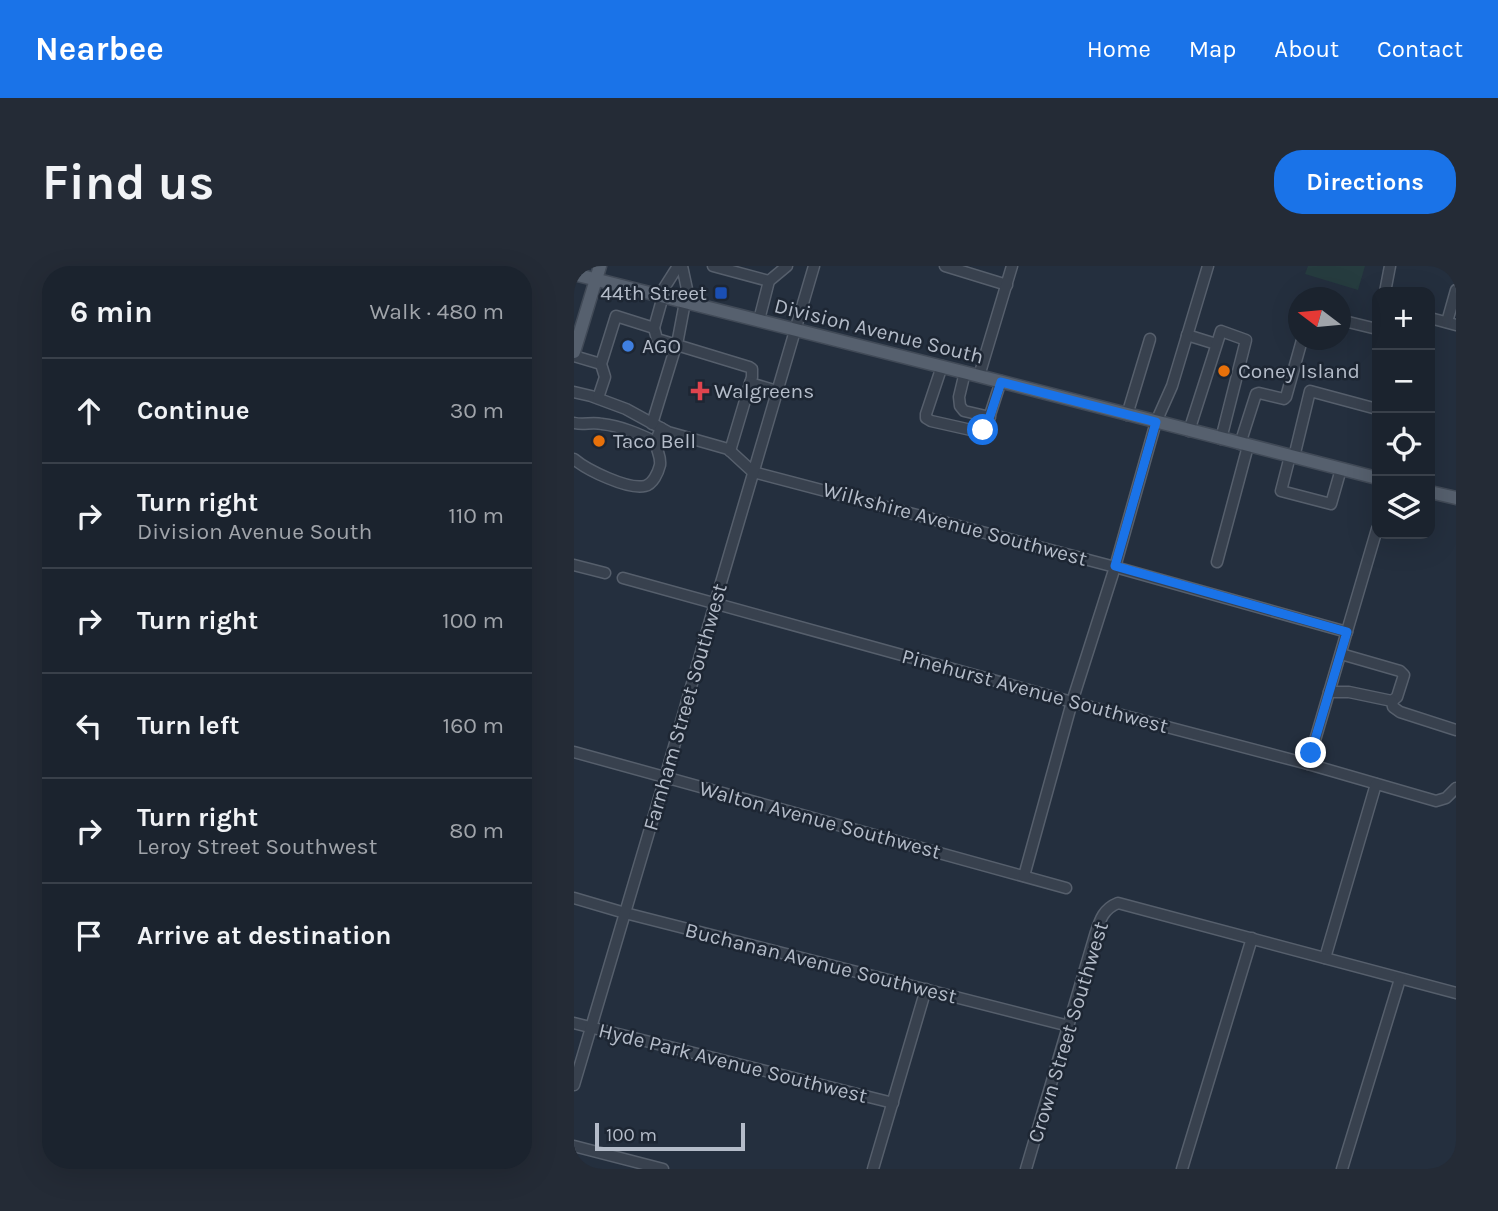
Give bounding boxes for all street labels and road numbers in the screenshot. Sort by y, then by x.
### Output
street label: Division Avenue South [772,293,986,369]
street label: Wilkshire Avenue Southwest [820,477,1090,571]
street label: Farnham Street Southwest [638,580,732,833]
street label: Pinehurst Avenue Southwest [899,644,1171,738]
street label: Walton Avenue Southwest [697,776,943,864]
street label: Buchanan Avenue Southwest [683,918,959,1008]
street label: Crown Street Southwest [1023,919,1113,1145]
street label: Hyde Park Avenue Southwest [596,1018,870,1108]

